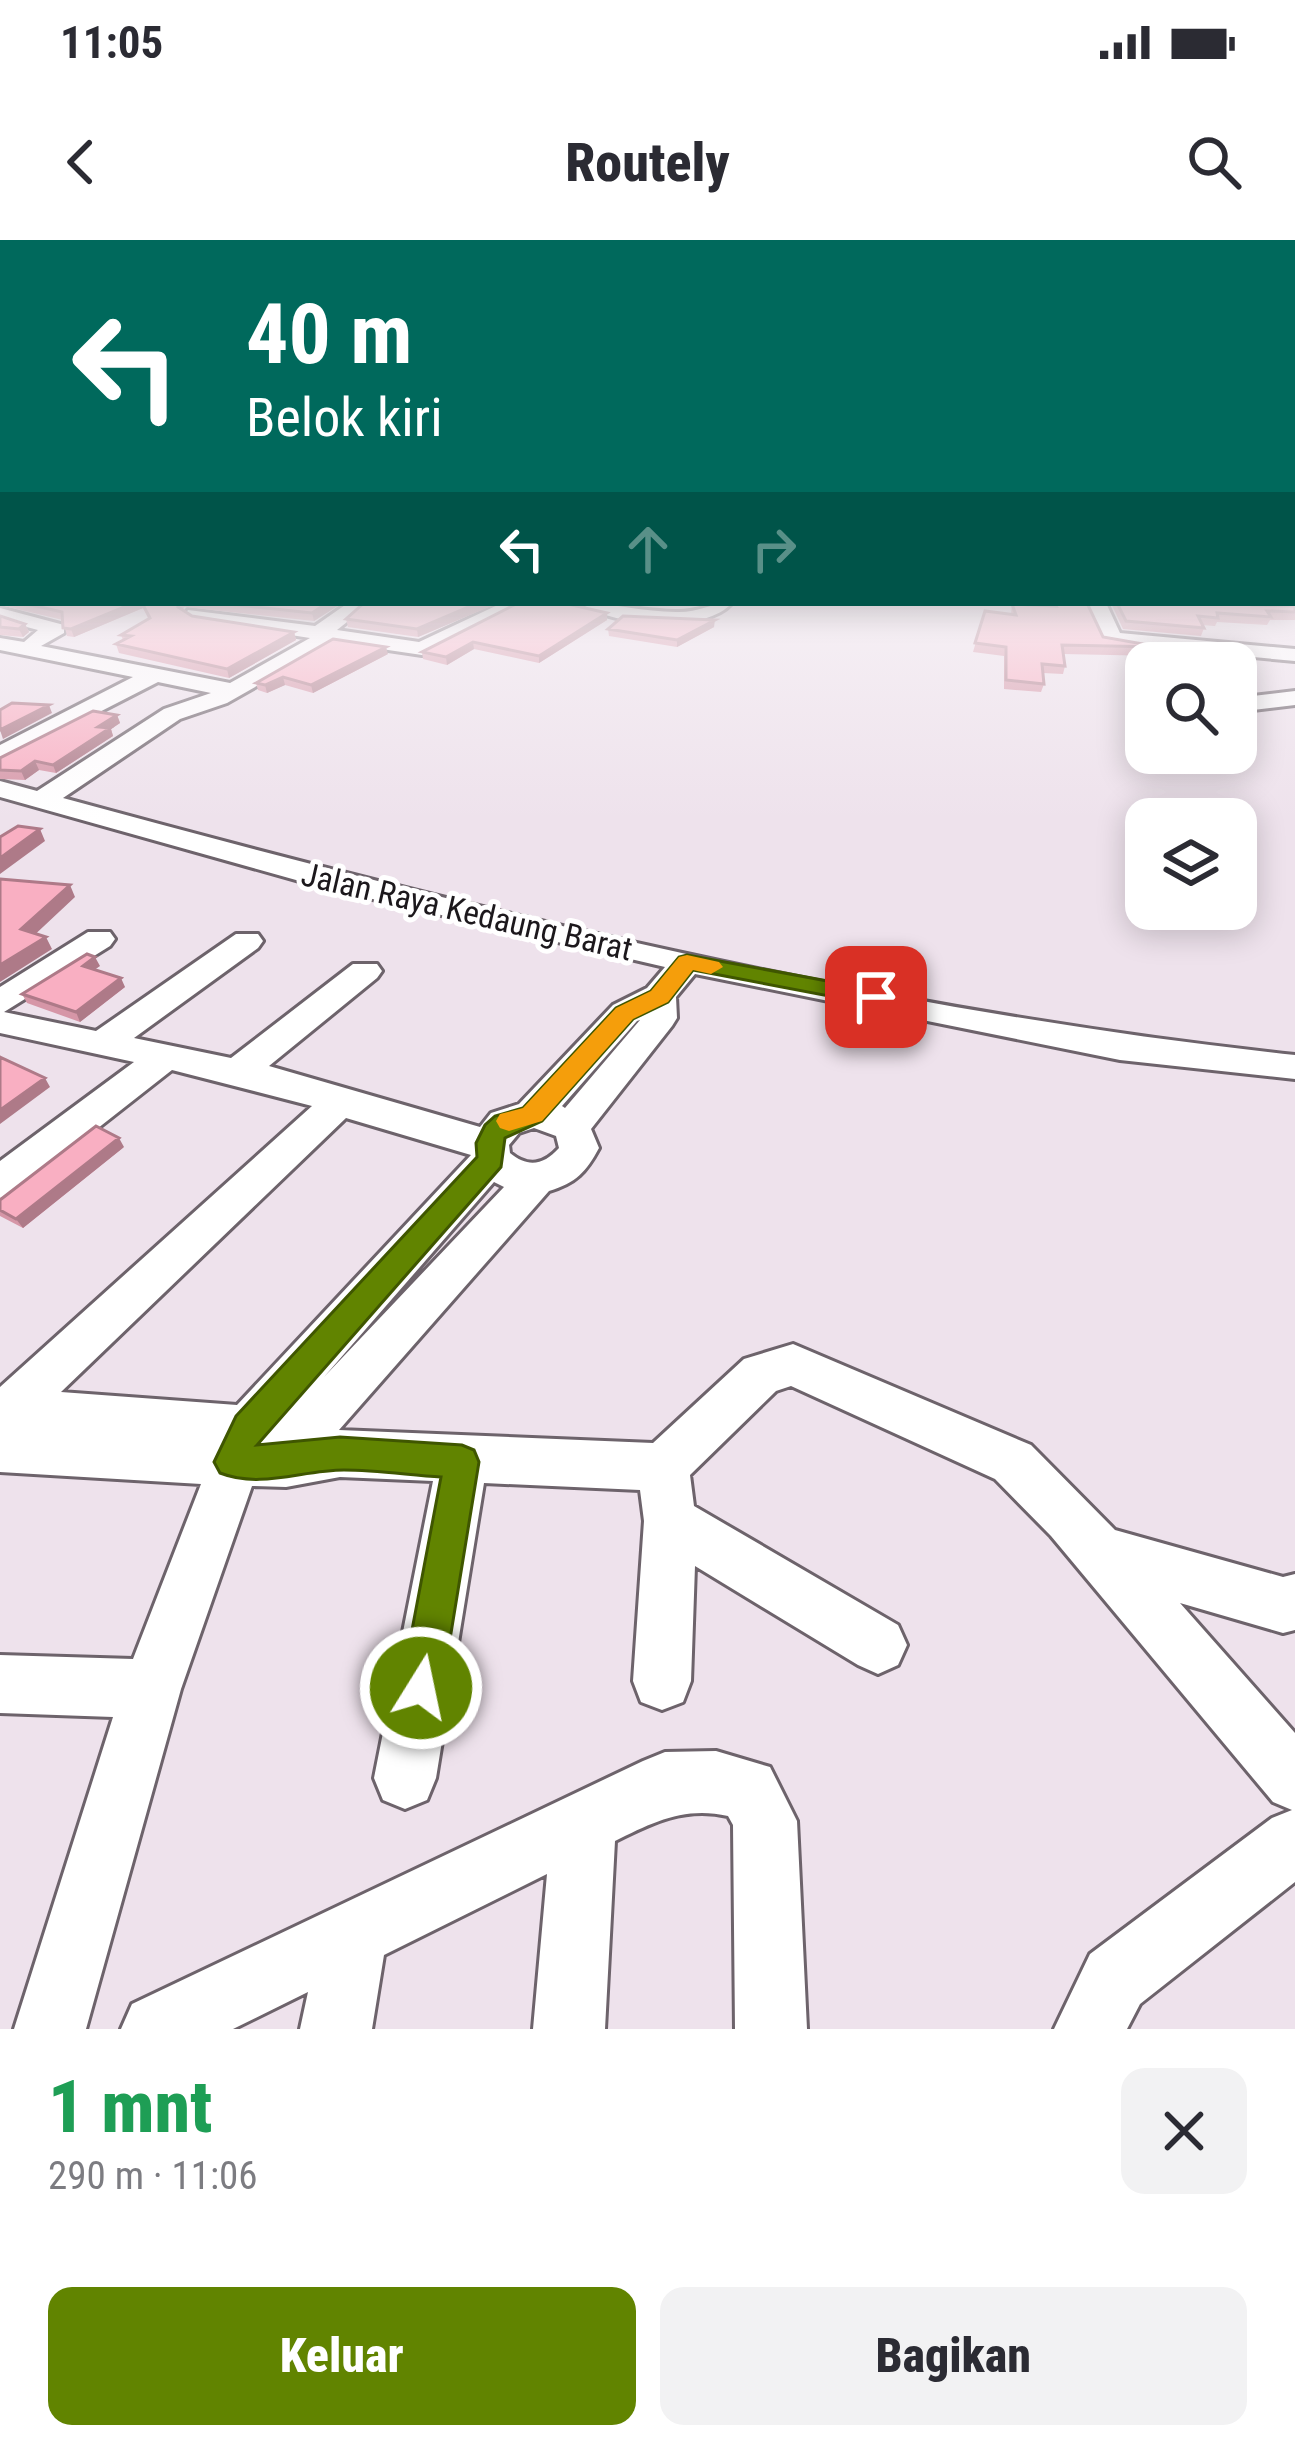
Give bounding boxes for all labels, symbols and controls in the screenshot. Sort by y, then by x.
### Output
text: 11:05 [60,16,163,69]
icon: back [48,129,114,195]
icon: search [1181,129,1247,195]
text: Routely [565,131,730,194]
text: 40 m [246,285,413,384]
icon: left [48,288,204,444]
text: Belok kiri [246,386,443,449]
icon: left [489,516,555,582]
icon: ahead [615,516,681,582]
icon: right [741,516,807,582]
map controls [1125,642,1257,930]
button: search [1125,642,1257,774]
button: layers [1125,798,1257,930]
street label: Jalan Raya Kedaung Barat [298,854,636,969]
pin [825,946,927,1048]
icon: arrive [843,964,909,1030]
position arrow [358,1625,484,1751]
text: 1 mnt [48,2065,212,2150]
button: close [1121,2068,1247,2194]
text: 290 m · 11:06 [48,2153,258,2199]
button: Keluar [48,2287,636,2425]
button: Bagikan [660,2287,1247,2425]

